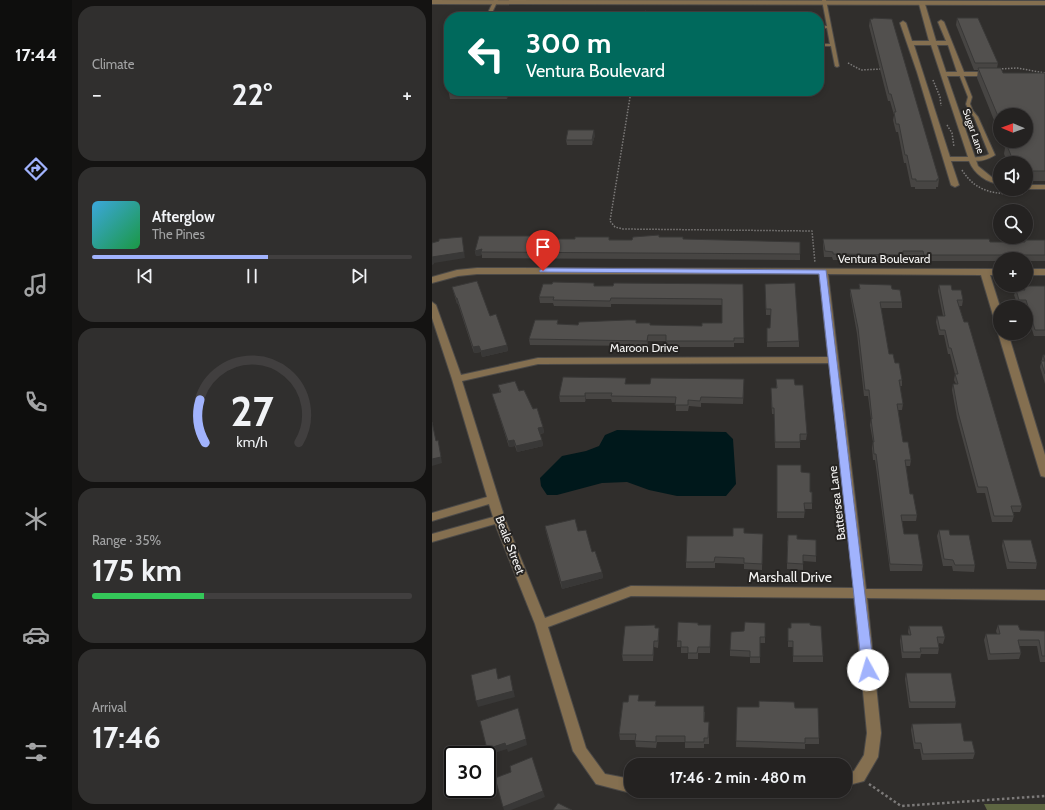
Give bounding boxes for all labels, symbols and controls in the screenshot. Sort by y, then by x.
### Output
text: 300 m [526,26,611,60]
icon: left [460,28,512,80]
text: 17:44 [15,44,57,66]
text: Climate [92,56,134,72]
text: Ventura Boulevard [526,60,665,82]
text: 22° [232,76,272,113]
text: − [92,81,102,108]
text: + [402,81,412,108]
street label: Sugar Lane [960,107,987,155]
north arrow [993,108,1033,148]
map controls [993,108,1033,340]
icon: directions [22,155,50,183]
button: sound [993,156,1033,196]
button: search [993,204,1033,244]
text: Afterglow [152,208,215,226]
text: The Pines [152,226,205,242]
pin [526,230,560,271]
icon: arrive [532,236,554,258]
street label: Ventura Boulevard [838,251,930,266]
button: + [993,252,1033,292]
icon: previous [134,265,156,287]
icon: pause [241,265,263,287]
icon: next [348,265,370,287]
icon: music [22,271,50,299]
button: − [993,300,1033,340]
street label: Maroon Drive [610,340,678,355]
text: 27 [230,386,274,436]
icon: phone [22,388,50,416]
text: km/h [236,433,268,451]
street label: Battersea Lane [824,465,849,541]
icon: climate [22,505,50,533]
street label: Beale Street [492,513,528,576]
text: Range · 35% [92,532,161,548]
text: 175 km [92,552,182,589]
street label: Marshall Drive [748,568,832,586]
icon: car [22,621,50,649]
position arrow [847,649,889,691]
text: Arrival [92,699,127,715]
text: 17:46 [92,719,161,756]
icon: filters [22,738,50,766]
speed limit sign: 30 [444,746,496,798]
text: 17:46 · 2 min · 480 m [670,769,806,787]

